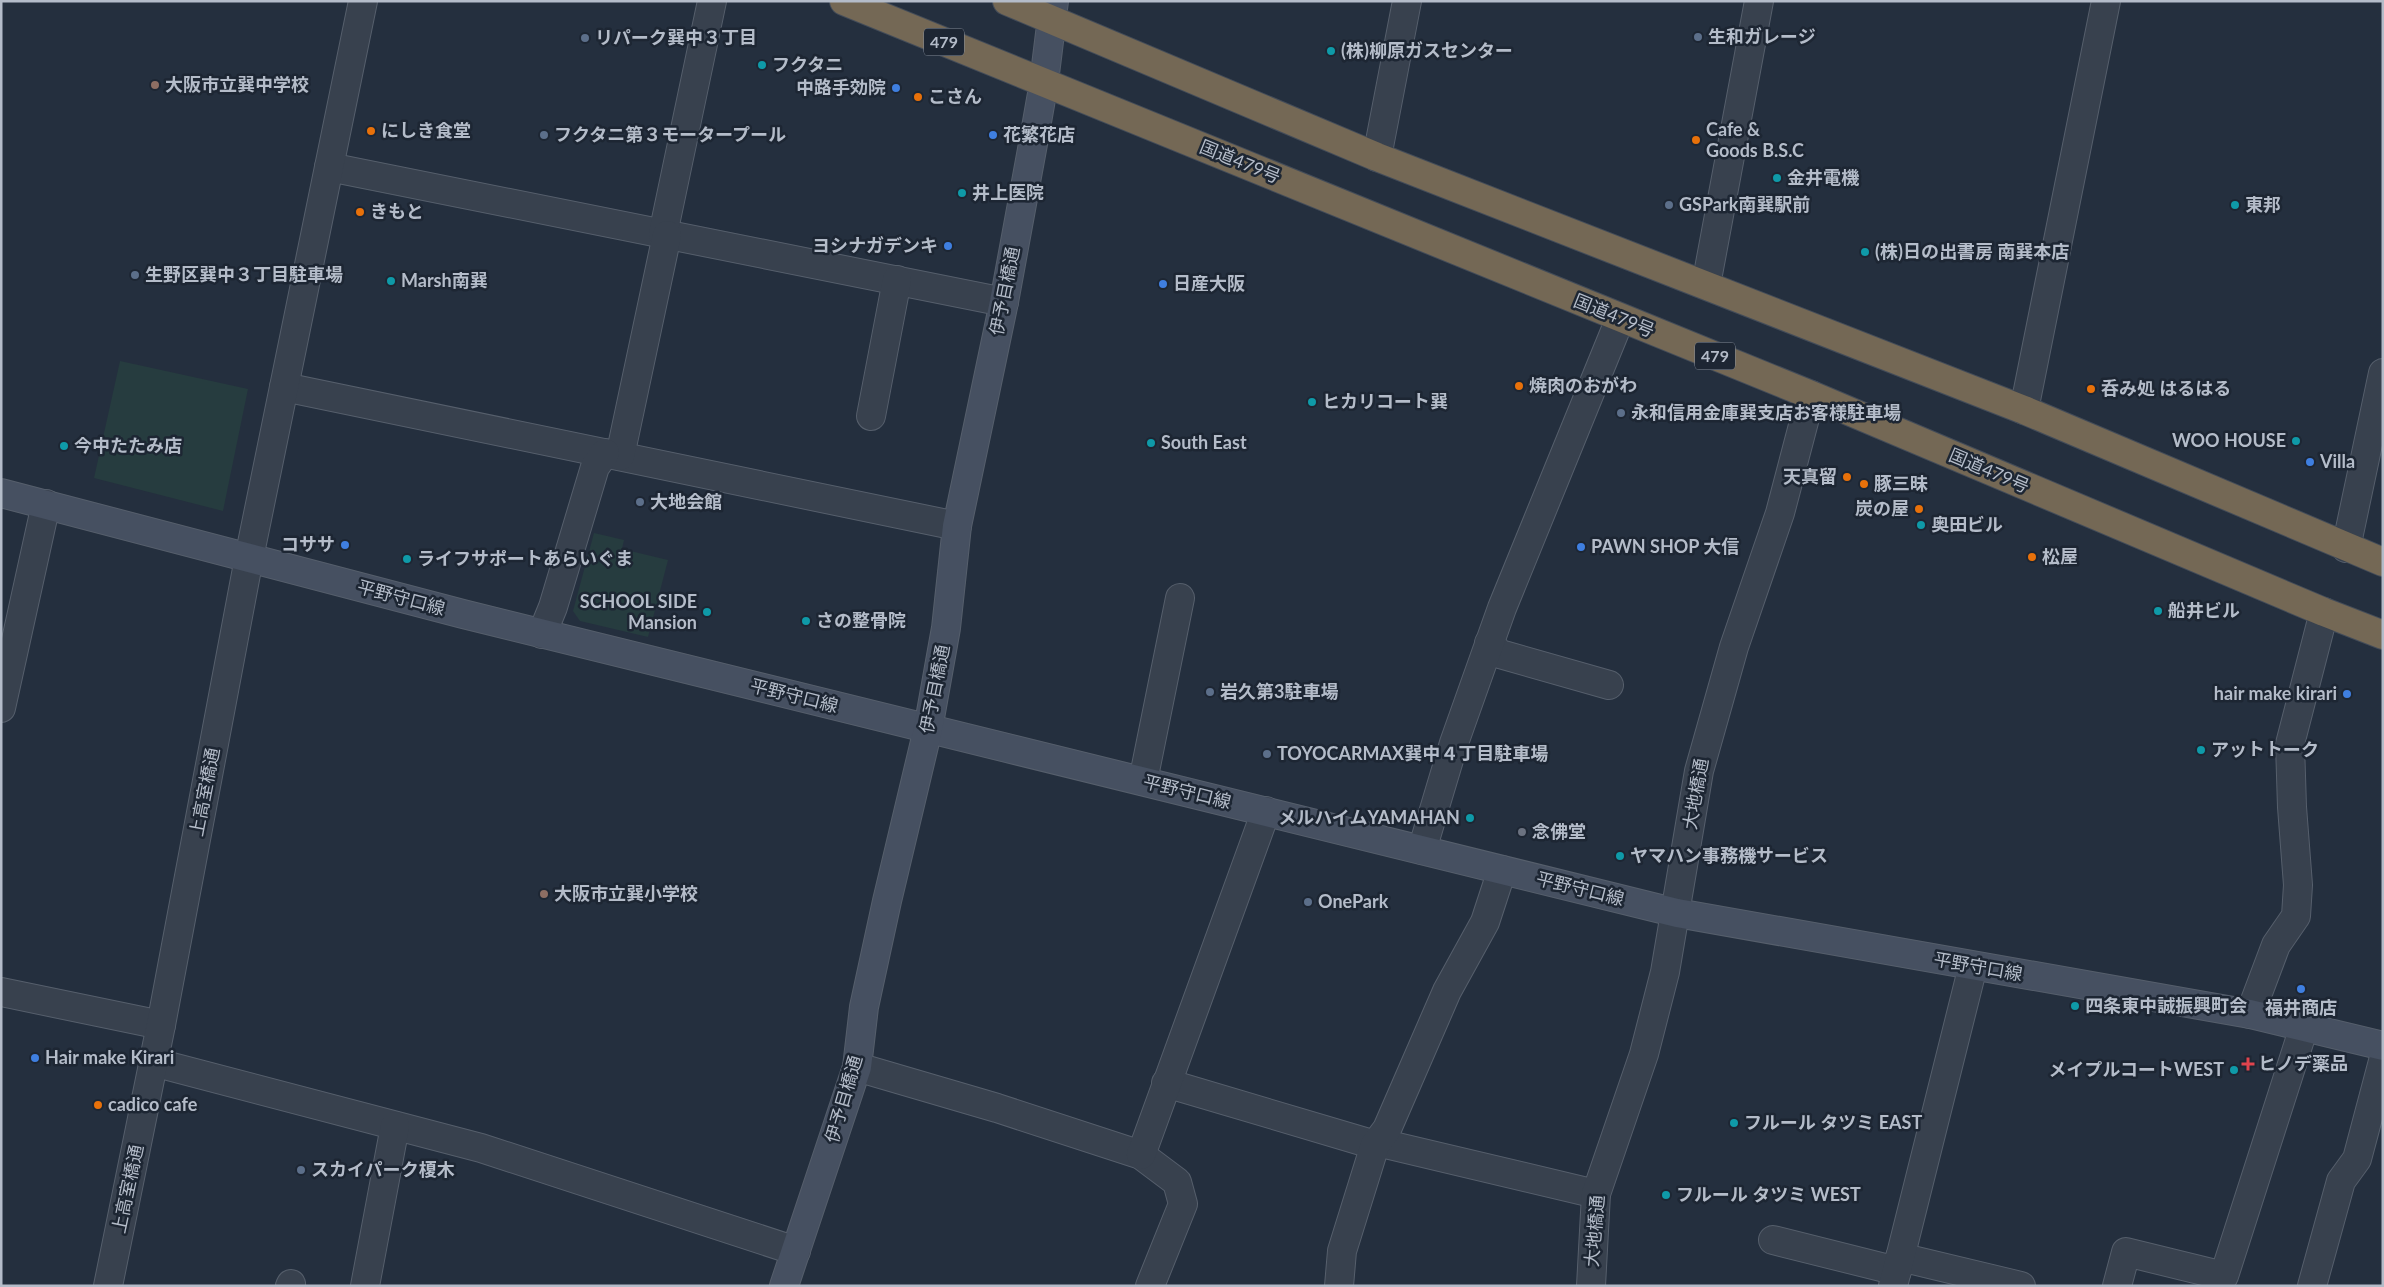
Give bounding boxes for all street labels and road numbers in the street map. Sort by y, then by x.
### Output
road number: 479 [924,28,964,56]
street label: 国道479号 [1197,135,1284,187]
street label: 伊予目橋通 [985,245,1023,337]
street label: 国道479号 [1571,289,1658,341]
road number: 479 [1695,342,1735,370]
street label: 国道479号 [1946,443,2033,497]
street label: 平野守口線 [355,575,448,619]
street label: 伊予目橋通 [915,643,953,735]
street label: 平野守口線 [748,673,841,717]
street label: 上高室橋通 [185,746,223,838]
street label: 大地橋通 [1678,756,1712,831]
street label: 平野守口線 [1141,769,1234,813]
street label: 平野守口線 [1534,866,1627,910]
street label: 平野守口線 [1932,947,2024,985]
street label: 伊予目橋通 [820,1052,866,1145]
street label: 上高室橋通 [107,1142,147,1235]
street label: 大地橋通 [1580,1194,1608,1268]

